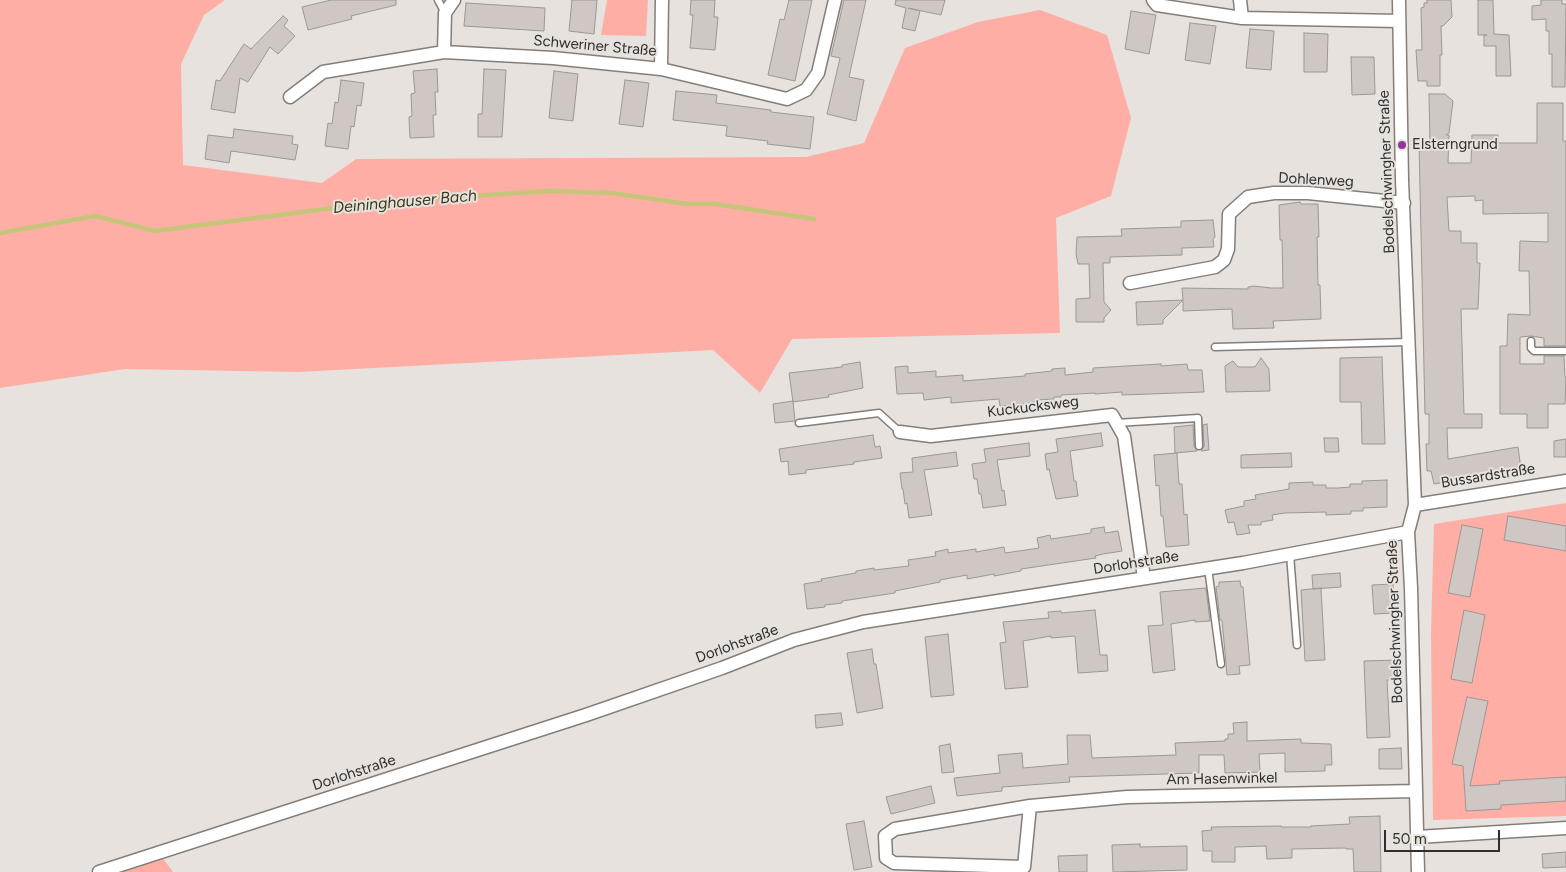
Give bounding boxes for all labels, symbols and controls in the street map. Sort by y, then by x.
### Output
street label: Schweriner Straße [533,32,657,60]
street label: Bodelschwingher Straße [1375,90,1399,254]
place label: Elsterngrund [1412,136,1498,154]
marker: Elsterngrund [1396,139,1408,151]
street label: Dohlenweg [1278,169,1354,191]
water label: Deininghauser Bach [332,186,478,218]
street label: Kuckucksweg [986,392,1080,422]
street label: Bussardstraße [1440,460,1536,492]
street label: Bodelschwingher Straße [1383,540,1407,704]
street label: Dorlohstraße [1092,547,1180,579]
street label: Dorlohstraße [693,621,781,667]
street label: Dorlohstraße [310,751,398,795]
street label: Am Hasenwinkel [1166,769,1278,789]
scale bar [1386,820,1502,852]
text: 50 m [1392,830,1427,848]

